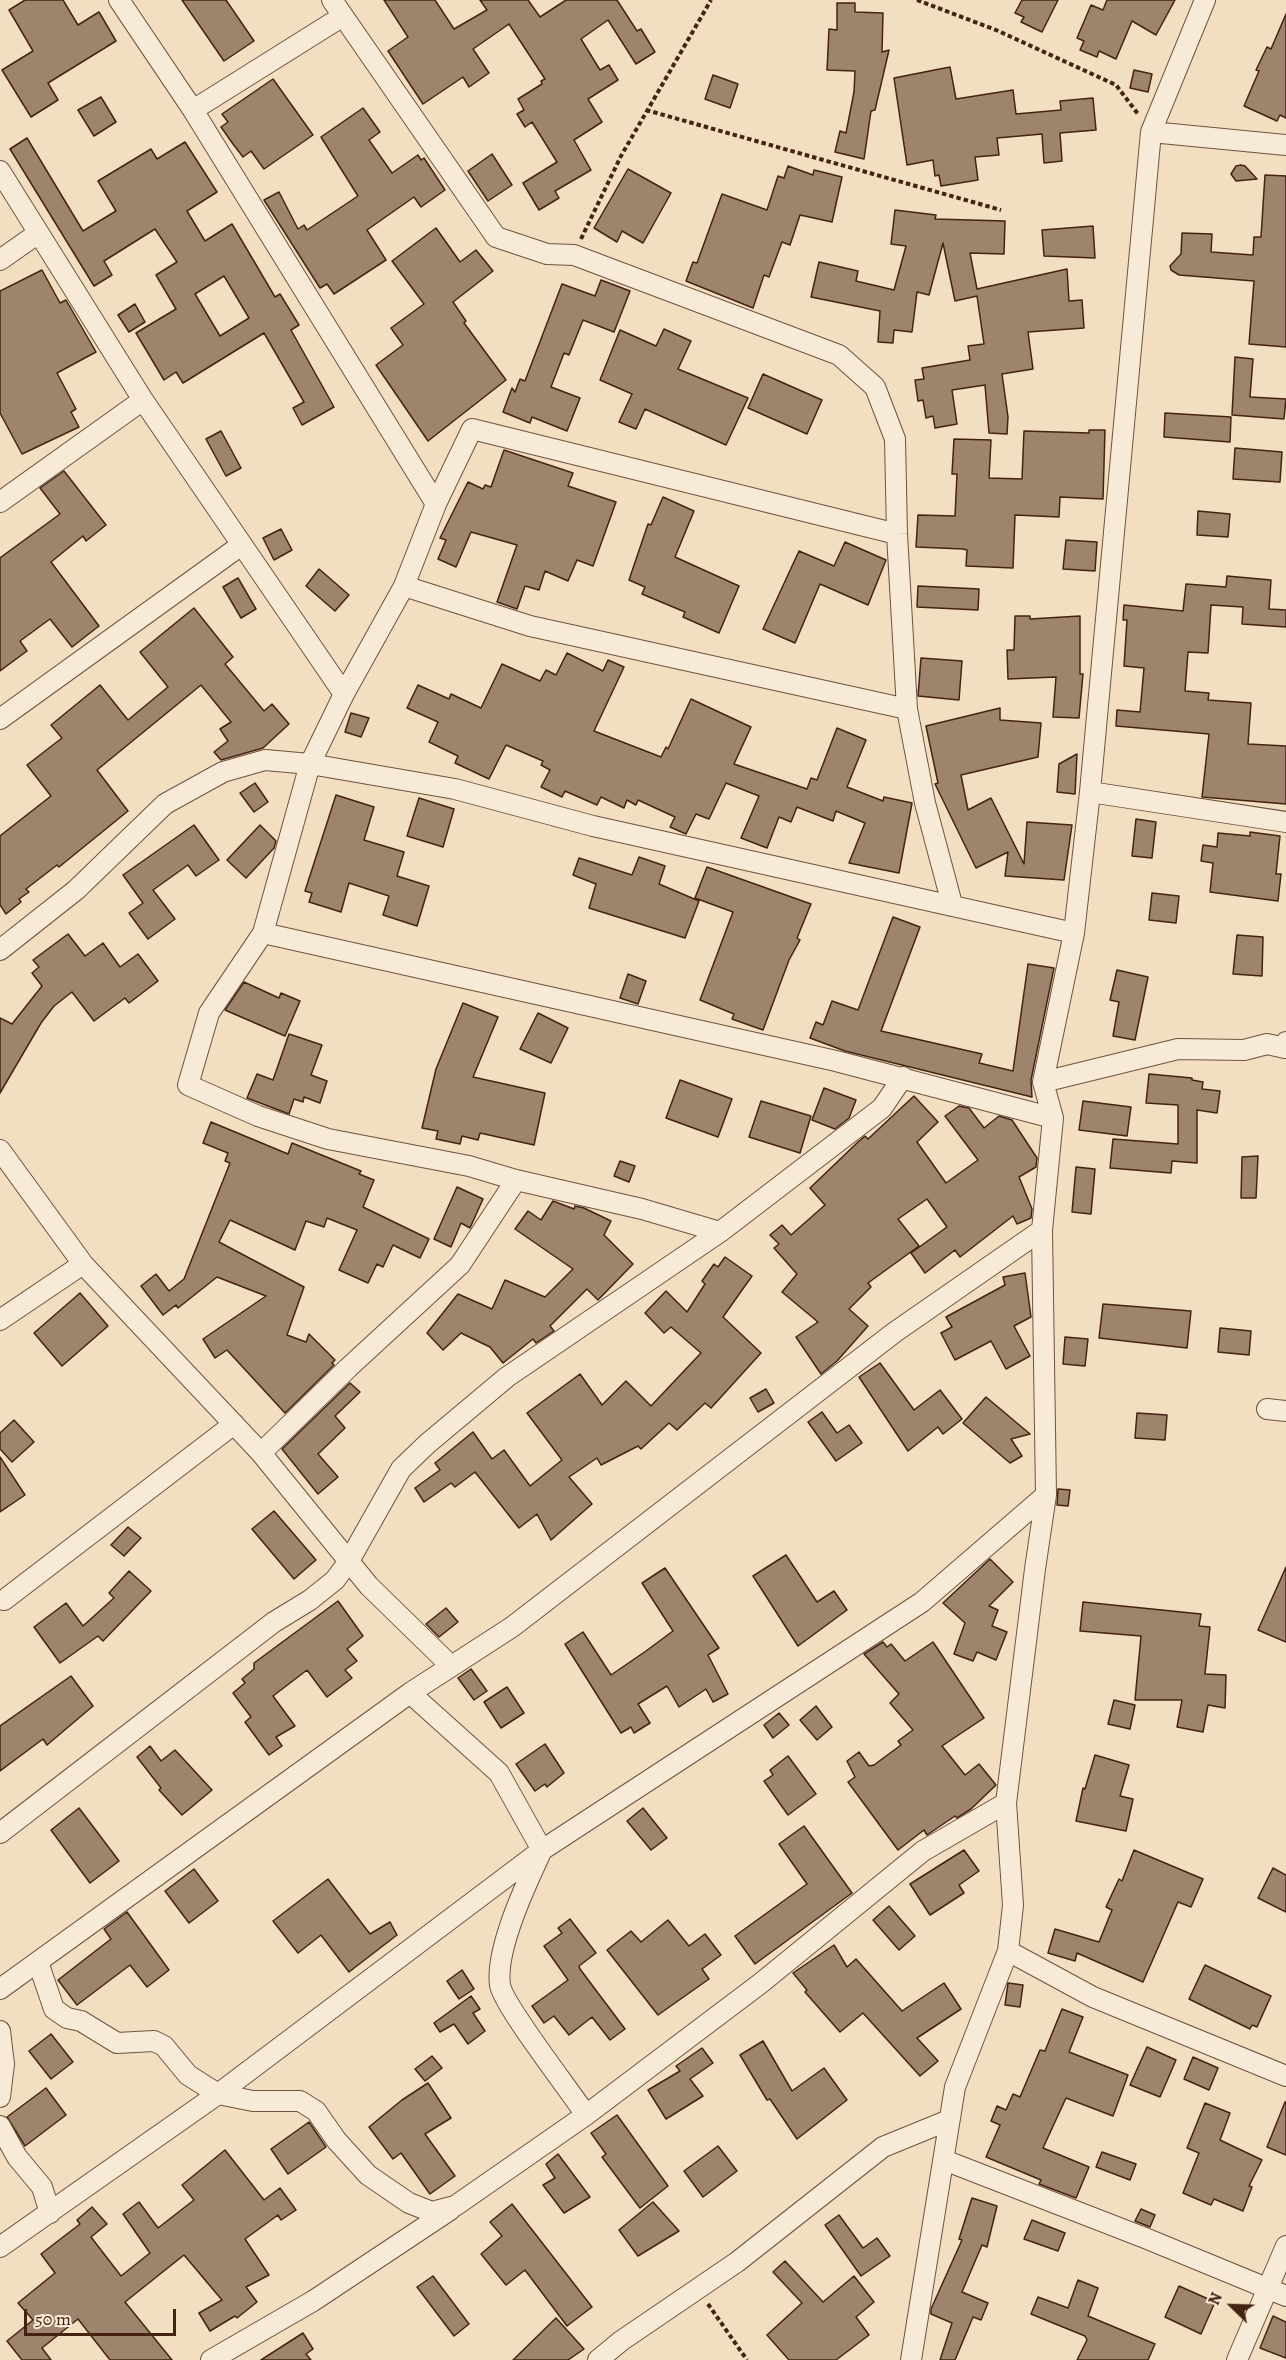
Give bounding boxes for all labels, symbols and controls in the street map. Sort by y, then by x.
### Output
north arrow [1202,2276,1262,2336]
text: N [1203,2289,1228,2309]
scale bar [27,2297,178,2335]
text: 50 m [35,2307,71,2331]

